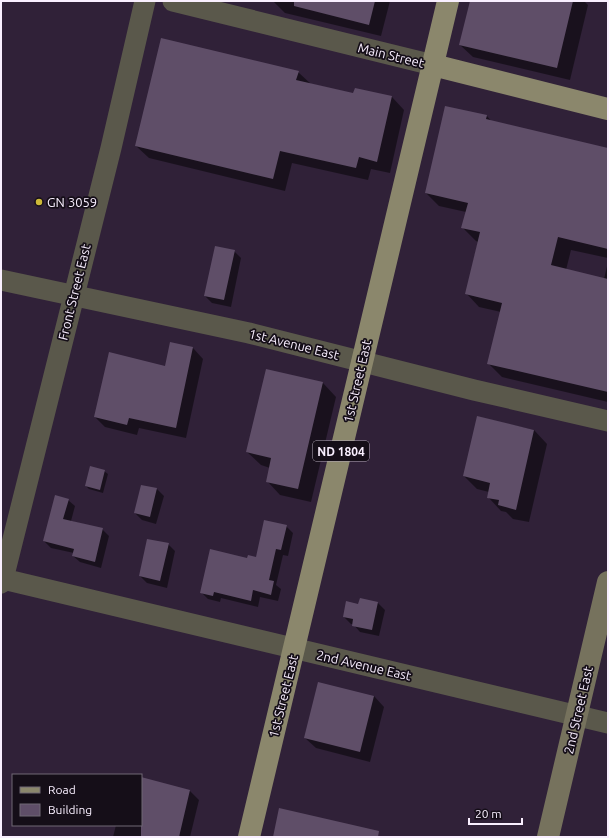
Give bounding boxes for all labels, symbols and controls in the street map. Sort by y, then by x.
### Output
street label: Main Street [356,40,426,70]
place label: GN 3059 [47,195,97,209]
marker: GN 3059 [34,197,44,207]
street label: Front Street East [55,242,93,342]
street label: 1st Avenue East [247,326,341,362]
street label: 1st Street East [341,338,373,424]
road number: ND 1804 [313,441,369,461]
street label: 2nd Avenue East [315,647,413,683]
street label: 1st Street East [266,653,300,739]
street label: 2nd Street East [561,665,595,755]
legend [12,774,142,826]
text: Road [48,783,76,796]
scale bar [469,800,522,826]
text: Building [48,803,92,816]
text: 20 m [475,807,502,820]

